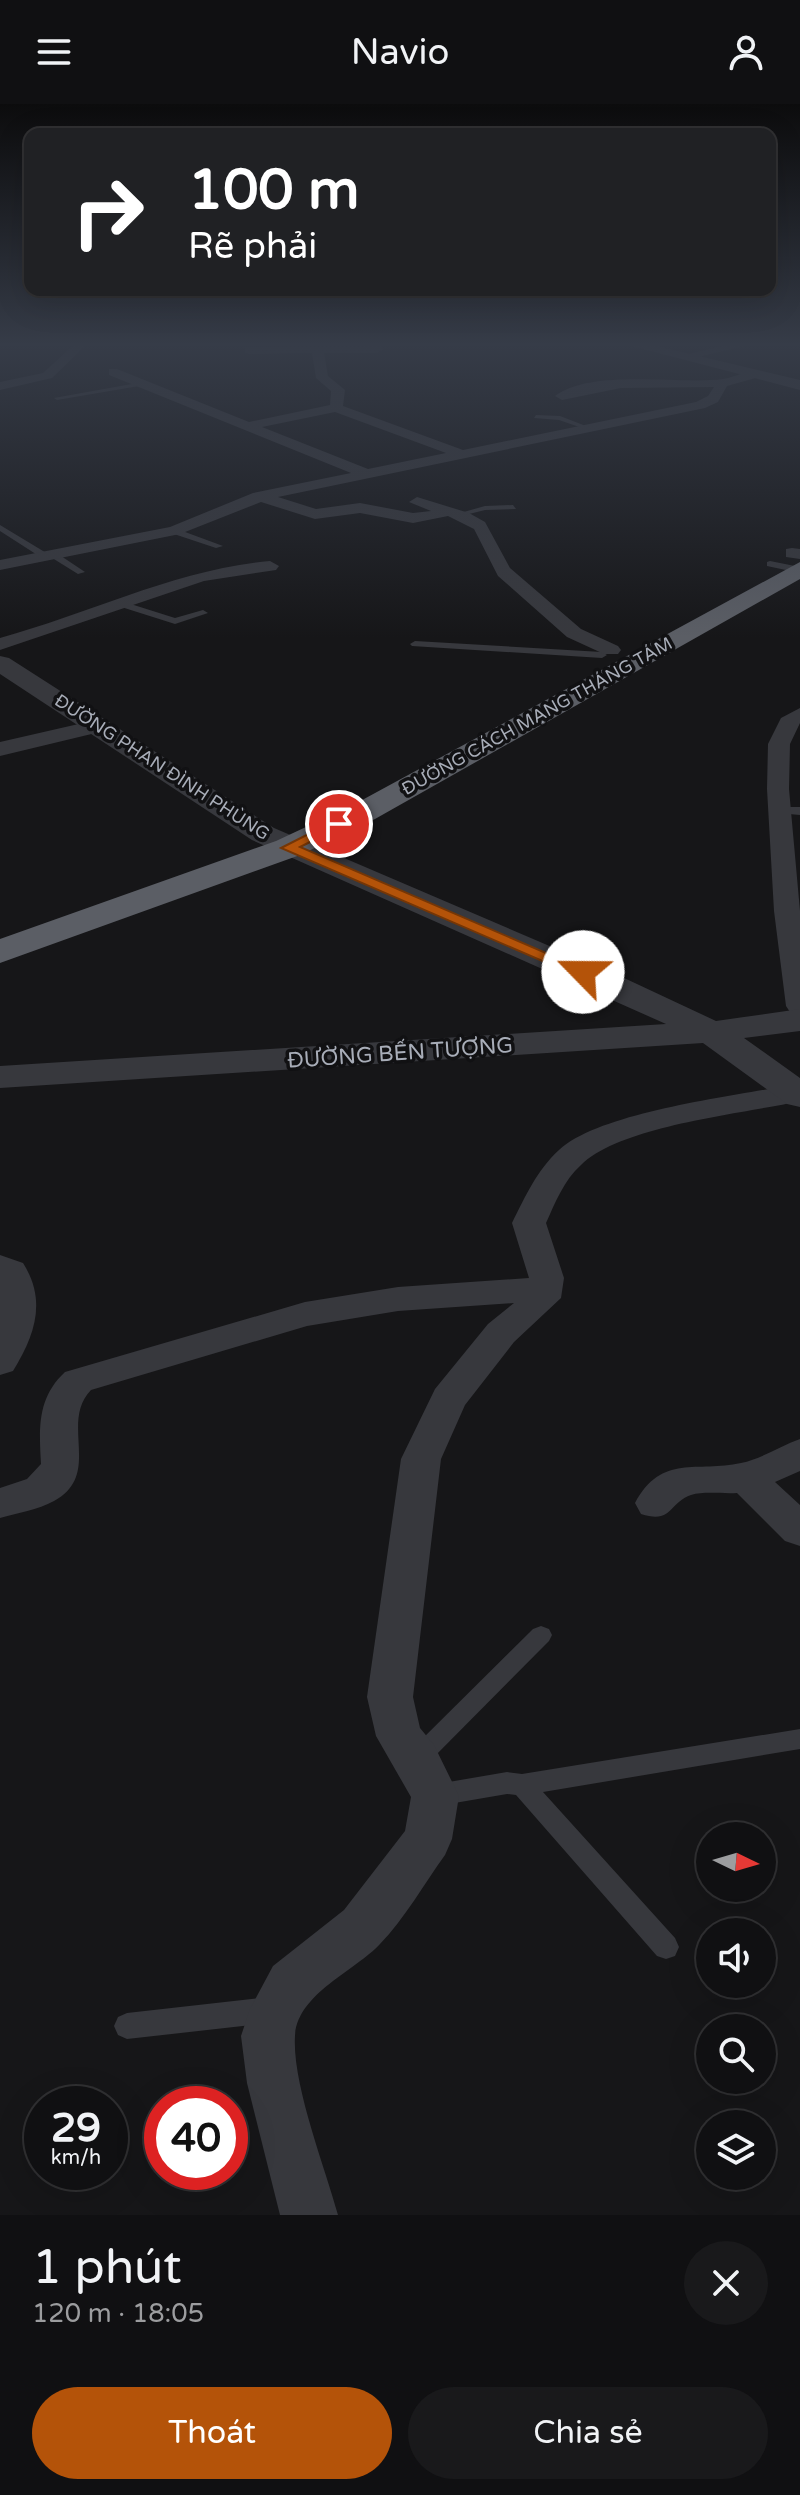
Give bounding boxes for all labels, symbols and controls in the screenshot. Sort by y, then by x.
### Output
icon: menu [32,30,76,74]
icon: person [724,30,768,74]
text: Navio [351,31,449,74]
text: 100 m [188,157,359,224]
icon: right [56,160,160,264]
text: Rẽ phải [188,225,317,268]
street label: ĐƯỜNG CÁCH MẠNG THÁNG TÁM [398,632,676,800]
street label: ĐƯỜNG PHAN ĐÌNH PHÙNG [50,689,274,845]
pin [305,790,373,858]
icon: arrive [317,802,361,846]
position arrow [541,930,625,1014]
street label: ĐƯỜNG BẾN TƯỢNG [286,1030,514,1074]
north arrow [696,1822,776,1902]
map controls [696,1822,776,2190]
button: sound [696,1918,776,1998]
button: search [696,2014,776,2094]
speed limit sign: 40 [144,2086,248,2190]
text: 29 [51,2104,101,2152]
button: layers [696,2110,776,2190]
text: km/h [51,2146,101,2170]
text: 1 phút [32,2239,182,2297]
button: close [684,2241,768,2325]
text: 120 m · 18:05 [32,2298,204,2329]
button: Thoát [32,2387,392,2479]
button: Chia sẻ [408,2387,768,2479]

